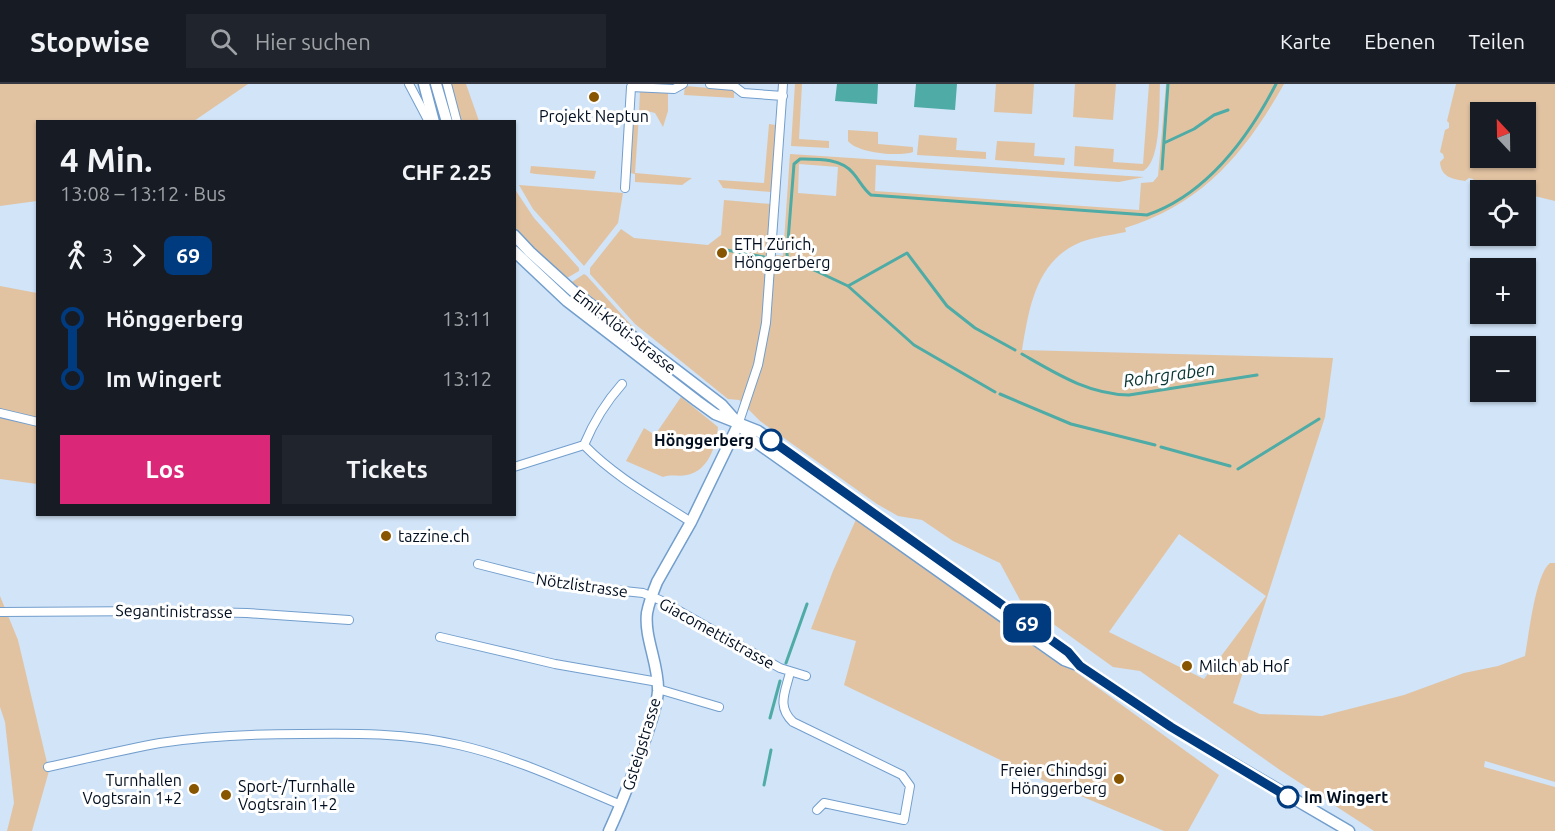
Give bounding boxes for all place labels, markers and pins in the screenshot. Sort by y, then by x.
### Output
marker: Projekt Neptun [587,90,601,104]
place label: Projekt Neptun [539,107,649,125]
place label: ETH Zürich, Hönggerberg [734,235,830,271]
marker: ETH Zürich, Hönggerberg [715,246,729,260]
marker: Hönggerberg [760,429,782,451]
place label: Hönggerberg [654,431,754,449]
place label: tazzine.ch [398,527,470,545]
marker: tazzine.ch [379,529,393,543]
place label: Milch ab Hof [1199,657,1290,675]
marker: Milch ab Hof [1180,659,1194,673]
place label: Freier Chindsgi Hönggerberg [1000,761,1107,797]
place label: Turnhallen Vogtsrain 1+2 [83,771,182,807]
marker: Freier Chindsgi Hönggerberg [1112,772,1126,786]
place label: Sport-/Turnhalle Vogtsrain 1+2 [238,777,355,813]
marker: Turnhallen Vogtsrain 1+2 [187,782,201,796]
marker: Im Wingert [1277,786,1299,808]
marker: Sport-/Turnhalle Vogtsrain 1+2 [219,788,233,802]
place label: Im Wingert [1304,788,1388,806]

